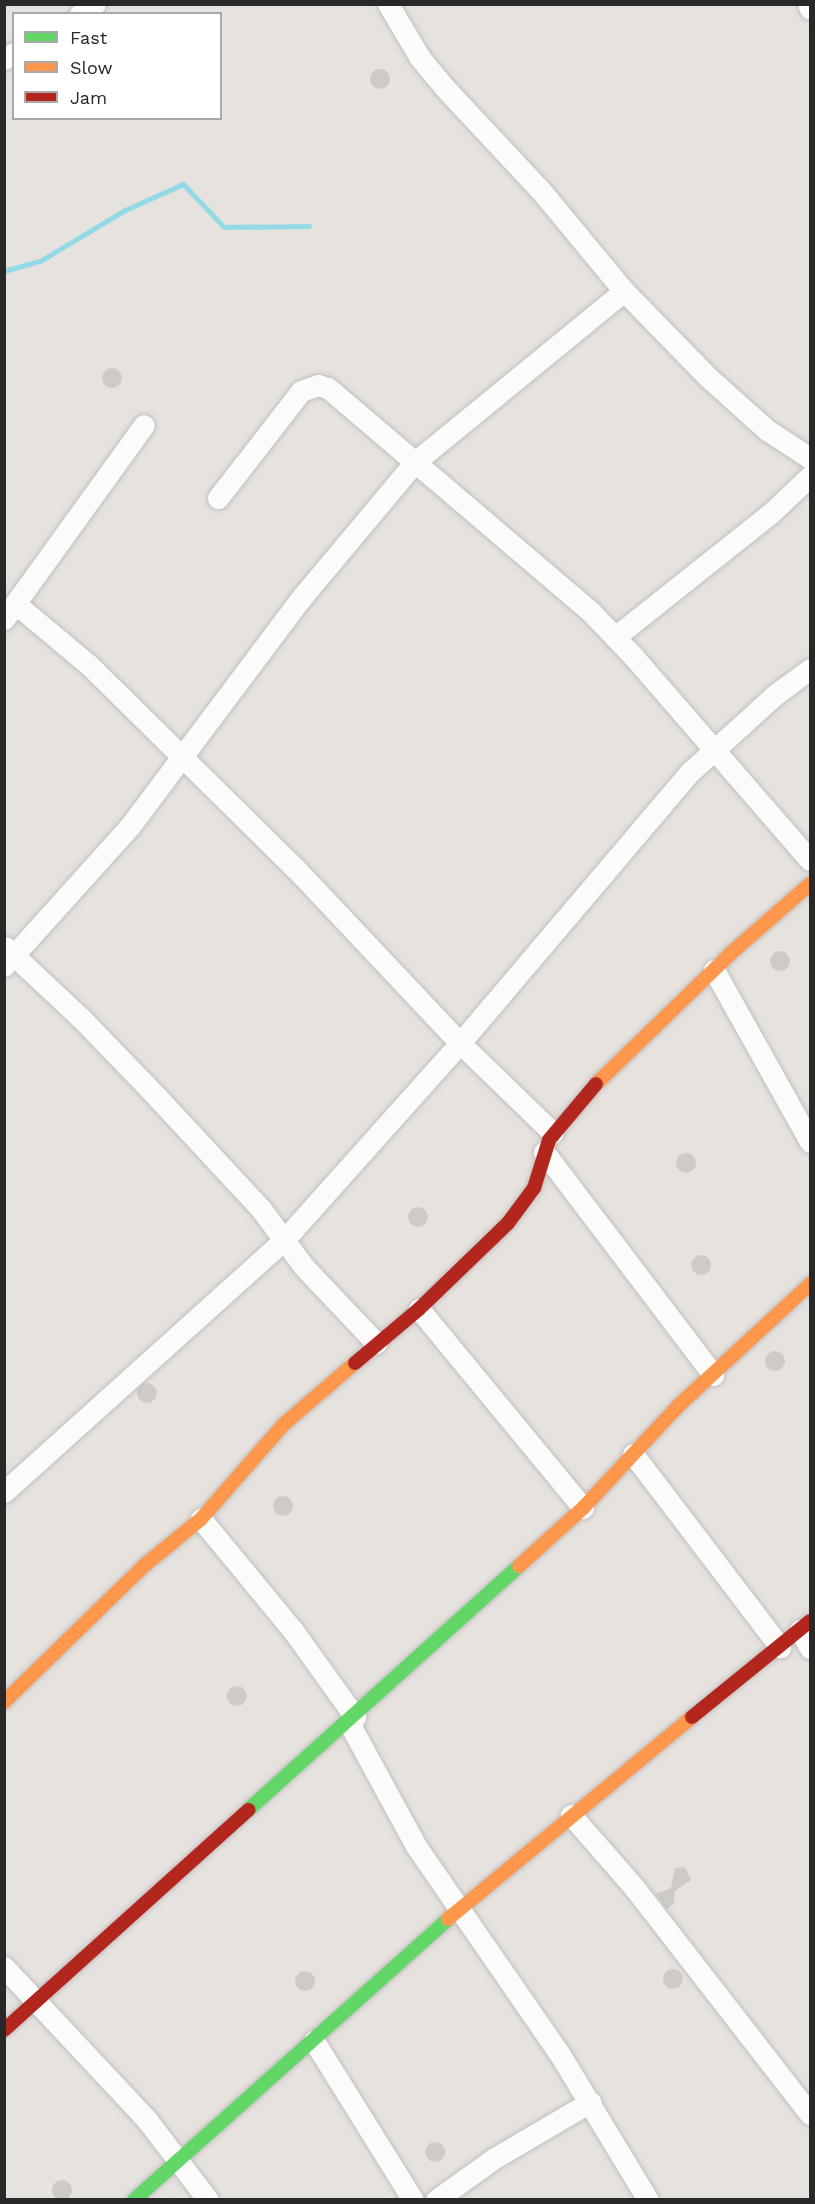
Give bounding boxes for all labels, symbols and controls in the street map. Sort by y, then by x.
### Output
legend [12,12,222,120]
text: Fast [70,27,107,48]
text: Slow [70,57,113,78]
text: Jam [70,87,107,108]

